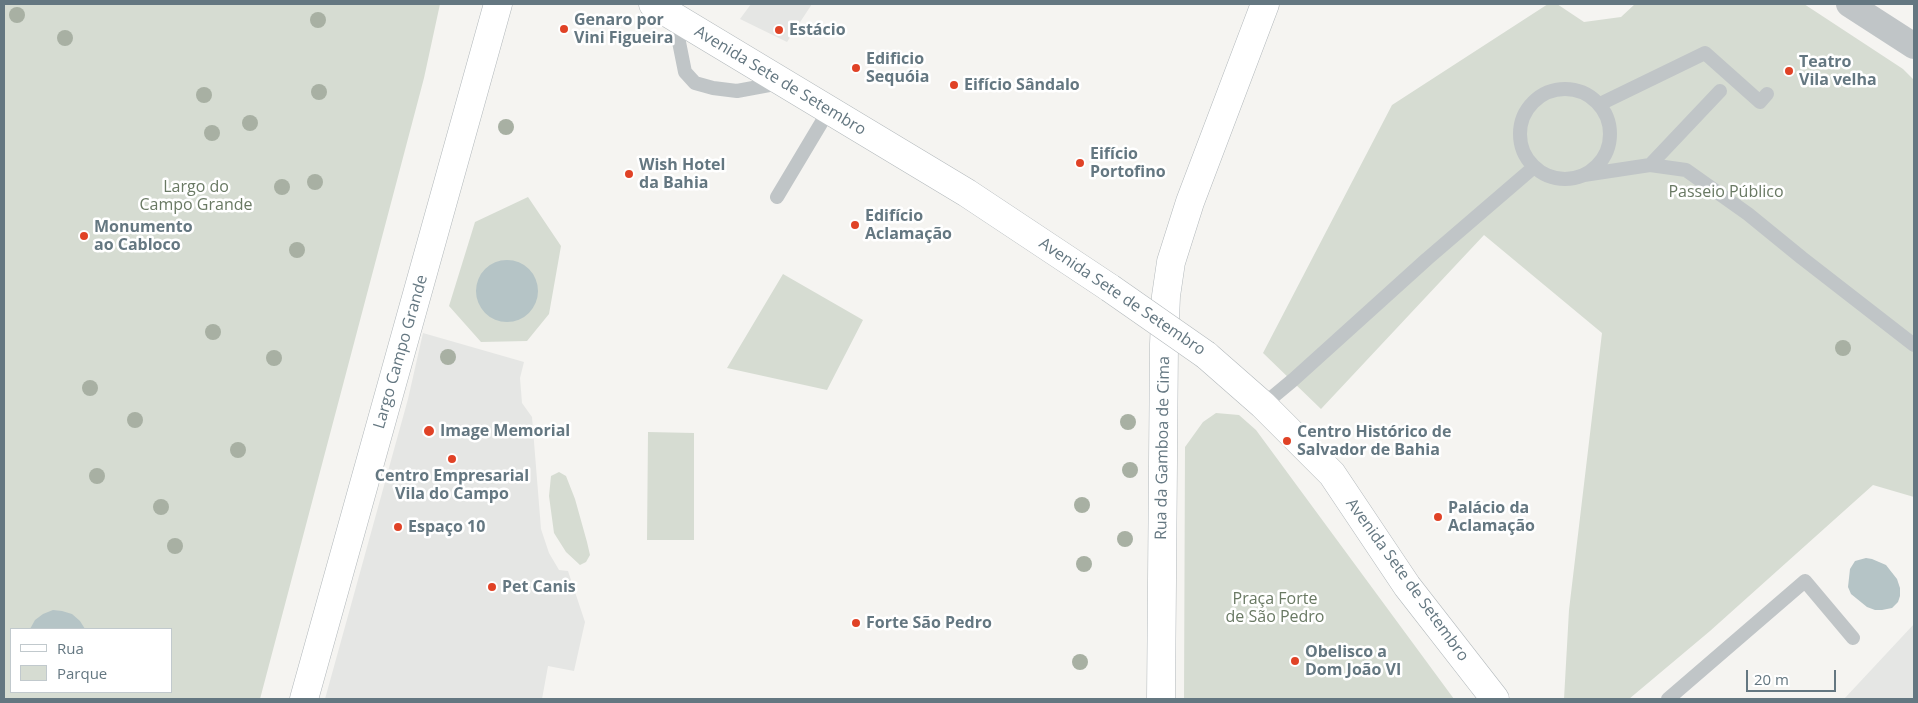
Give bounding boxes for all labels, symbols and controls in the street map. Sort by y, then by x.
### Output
place label: Genaro por Vini Figueira [574,10,673,48]
place label: Estácio [789,20,846,40]
street label: Avenida Sete de Setembro [691,22,869,140]
marker: Genaro por Vini Figueira [558,23,570,35]
marker: Estácio [773,24,785,36]
place label: Edificio Sequóia [866,49,929,87]
place label: Teatro Vila velha [1799,52,1877,90]
marker: Edificio Sequóia [850,62,862,74]
marker: Teatro Vila velha [1783,65,1795,77]
place label: Eifício Sândalo [964,75,1080,95]
marker: Eifício Sândalo [948,79,960,91]
place label: Eifício Portofino [1090,144,1166,182]
place label: Wish Hotel da Bahia [639,155,725,193]
marker: Eifício Portofino [1074,157,1086,169]
marker: Wish Hotel da Bahia [623,168,635,180]
park label: Largo do Campo Grande [140,177,252,215]
park label: Passeio Público [1668,182,1784,202]
place label: Edifício Aclamação [865,206,952,244]
place label: Monumento ao Cabloco [94,217,193,255]
marker: Edifício Aclamação [849,219,861,231]
marker: Monumento ao Cabloco [78,230,90,242]
street label: Avenida Sete de Setembro [1035,234,1209,360]
street label: Largo Campo Grande [370,273,432,431]
street label: Rua da Gamboa de Cima [1152,356,1174,540]
place label: Image Memorial [440,421,570,441]
place label: Centro Histórico de Salvador de Bahia [1297,422,1451,460]
marker: Image Memorial [422,424,436,438]
marker: Centro Histórico de Salvador de Bahia [1281,435,1293,447]
marker: Centro Empresarial Vila do Campo [446,453,458,465]
place label: Centro Empresarial Vila do Campo [375,466,529,504]
street label: Avenida Sete de Setembro [1341,495,1473,665]
place label: Palácio da Aclamação [1448,498,1535,536]
marker: Palácio da Aclamação [1432,511,1444,523]
place label: Espaço 10 [408,517,485,537]
marker: Espaço 10 [392,521,404,533]
place label: Pet Canis [502,577,576,597]
marker: Pet Canis [486,581,498,593]
park label: Praça Forte de São Pedro [1226,589,1324,627]
place label: Forte São Pedro [866,613,992,633]
marker: Forte São Pedro [850,617,862,629]
legend [10,628,172,693]
text: Rua [57,638,84,658]
place label: Obelisco a Dom João VI [1305,642,1401,680]
marker: Obelisco a Dom João VI [1289,655,1301,667]
scale bar [1748,660,1838,692]
text: Parque [57,663,107,683]
text: 20 m [1754,669,1789,689]

